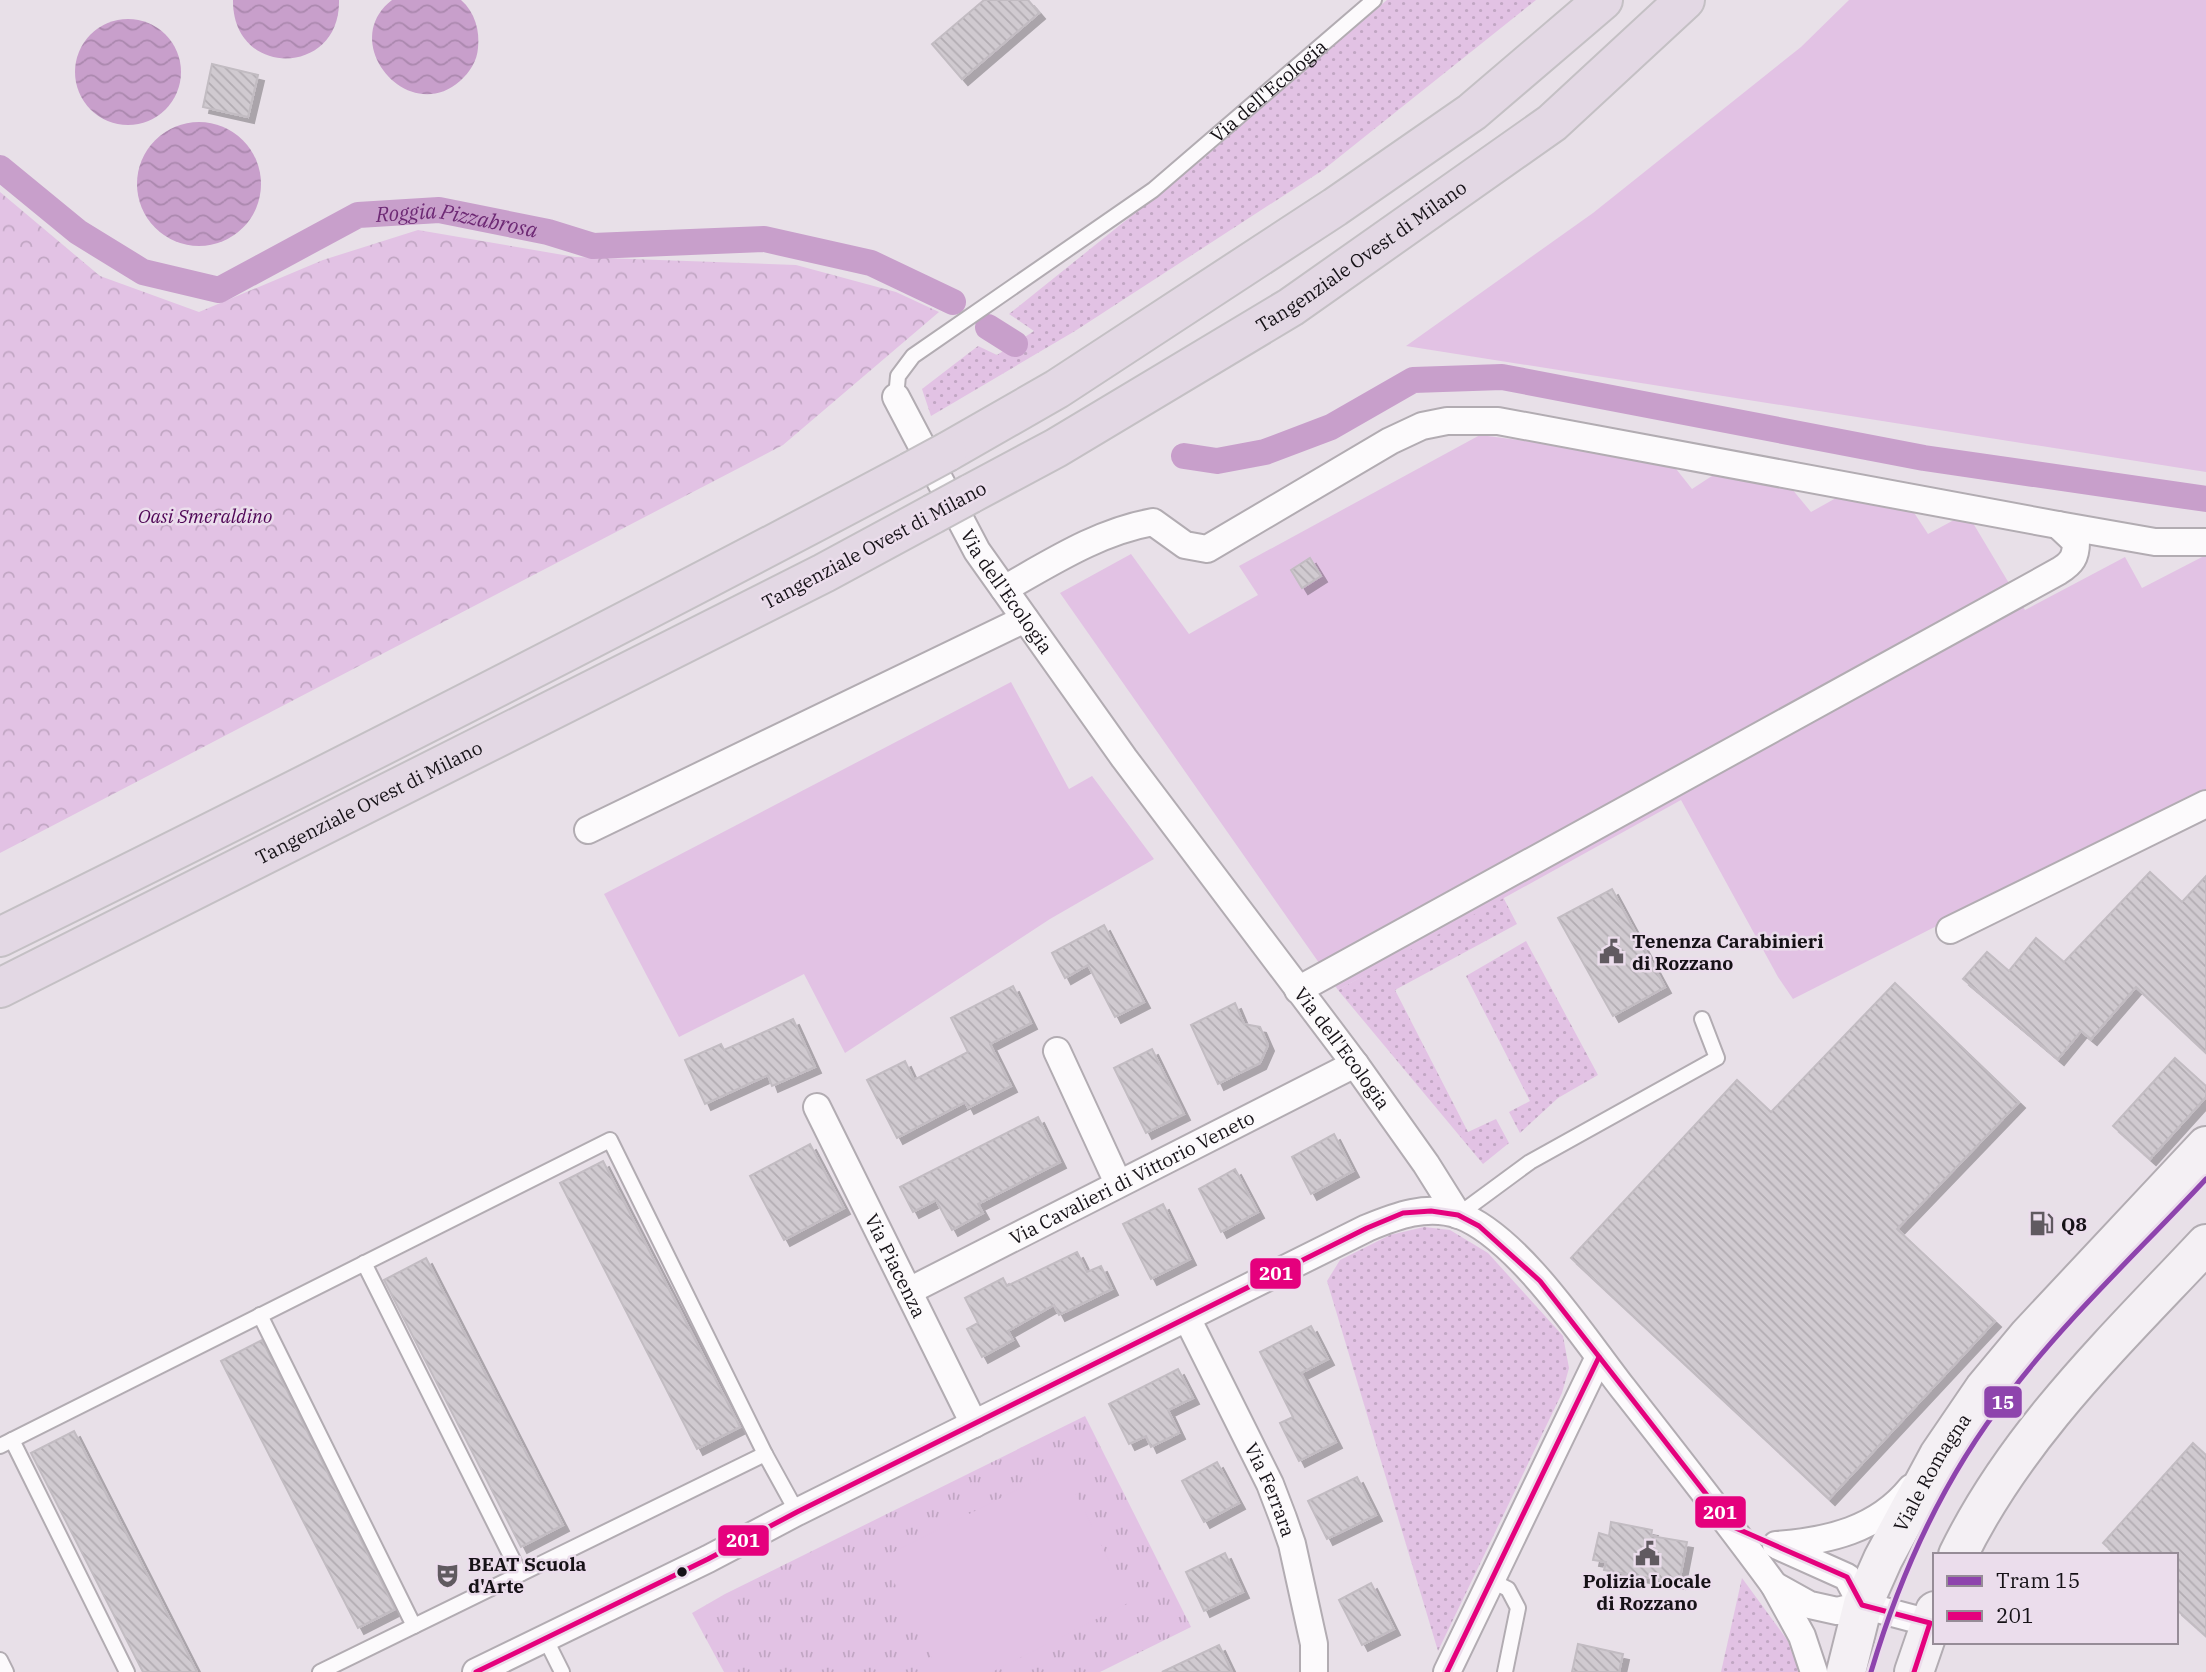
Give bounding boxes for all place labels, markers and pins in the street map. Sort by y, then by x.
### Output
place label: Tenenza Carabinieri di Rozzano [1632,929,1824,975]
public building icon: Tenenza Carabinieri di Rozzano [1598,938,1626,966]
fuel station icon: Q8 [2027,1210,2055,1238]
place label: Q8 [2061,1212,2087,1236]
public building icon: Polizia Locale di Rozzano [1633,1539,1661,1567]
place label: BEAT Scuola d'Arte [468,1552,587,1598]
theatre icon: BEAT Scuola d'Arte [434,1561,462,1589]
unlabelled marker [675,1565,689,1579]
place label: Polizia Locale di Rozzano [1583,1569,1711,1615]

